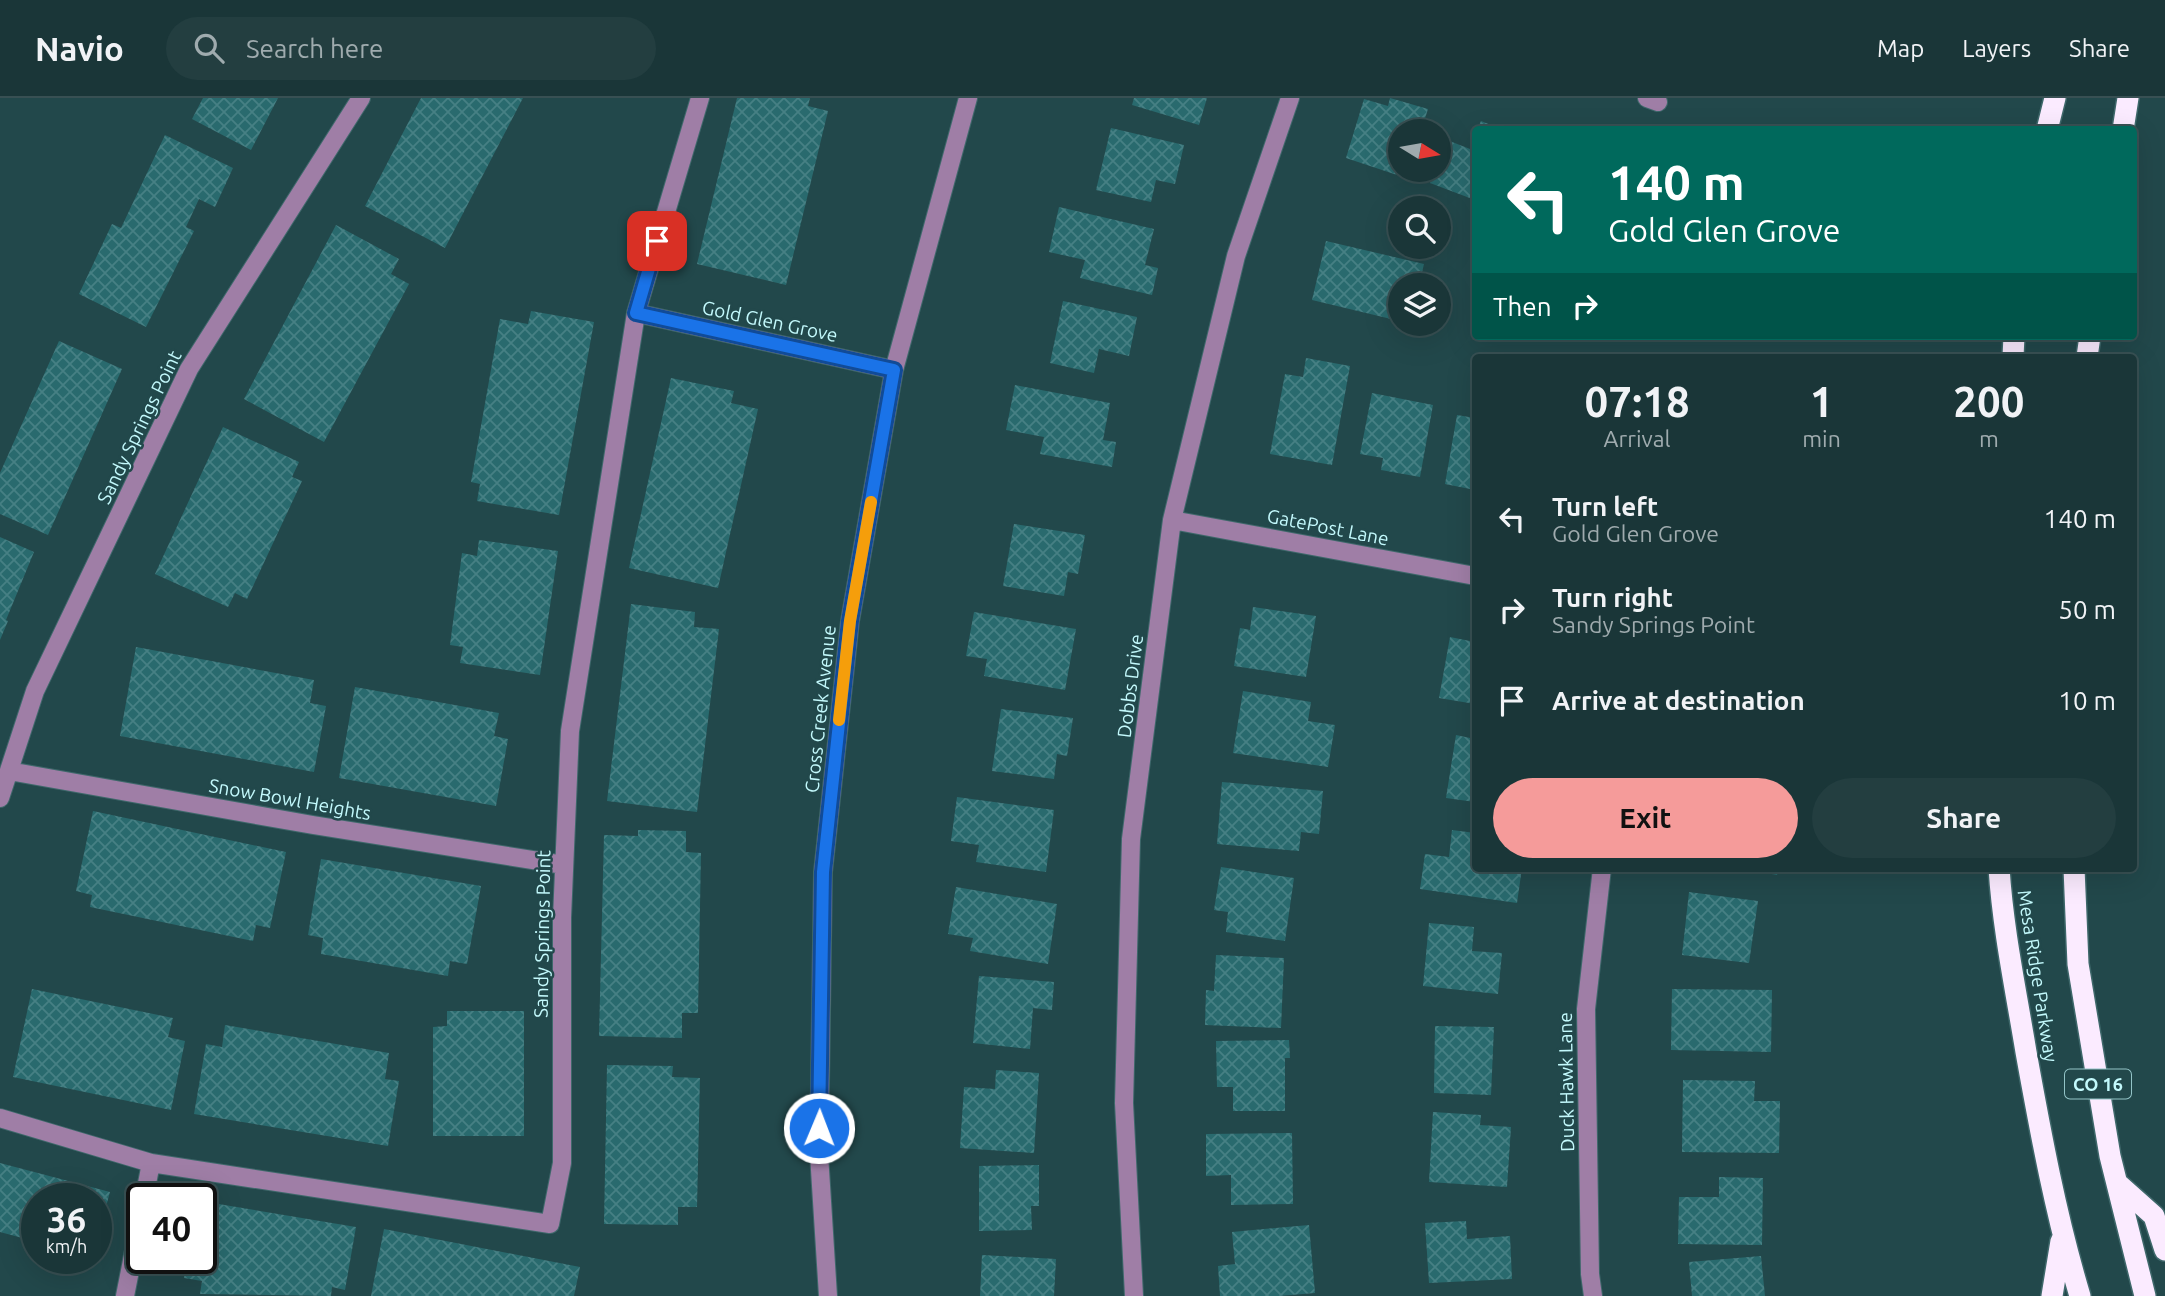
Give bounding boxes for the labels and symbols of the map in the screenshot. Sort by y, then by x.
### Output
north arrow [1388,119,1451,182]
pin [627,211,687,271]
street label: Gold Glen Grove [700,296,840,346]
street label: Sandy Springs Point [92,346,186,507]
street label: GatePost Lane [1265,504,1391,550]
street label: Cross Creek Avenue [800,624,840,794]
street label: Dobbs Drive [1113,633,1147,739]
street label: Snow Bowl Heights [207,774,373,824]
street label: Sandy Springs Point [530,849,554,1018]
street label: Mesa Ridge Parkway [2014,888,2062,1064]
street label: Duck Hawk Lane [1554,1012,1578,1152]
road number: CO 16 [2065,1070,2131,1099]
position arrow [782,1091,856,1165]
speed limit sign: 40 [126,1183,217,1274]

